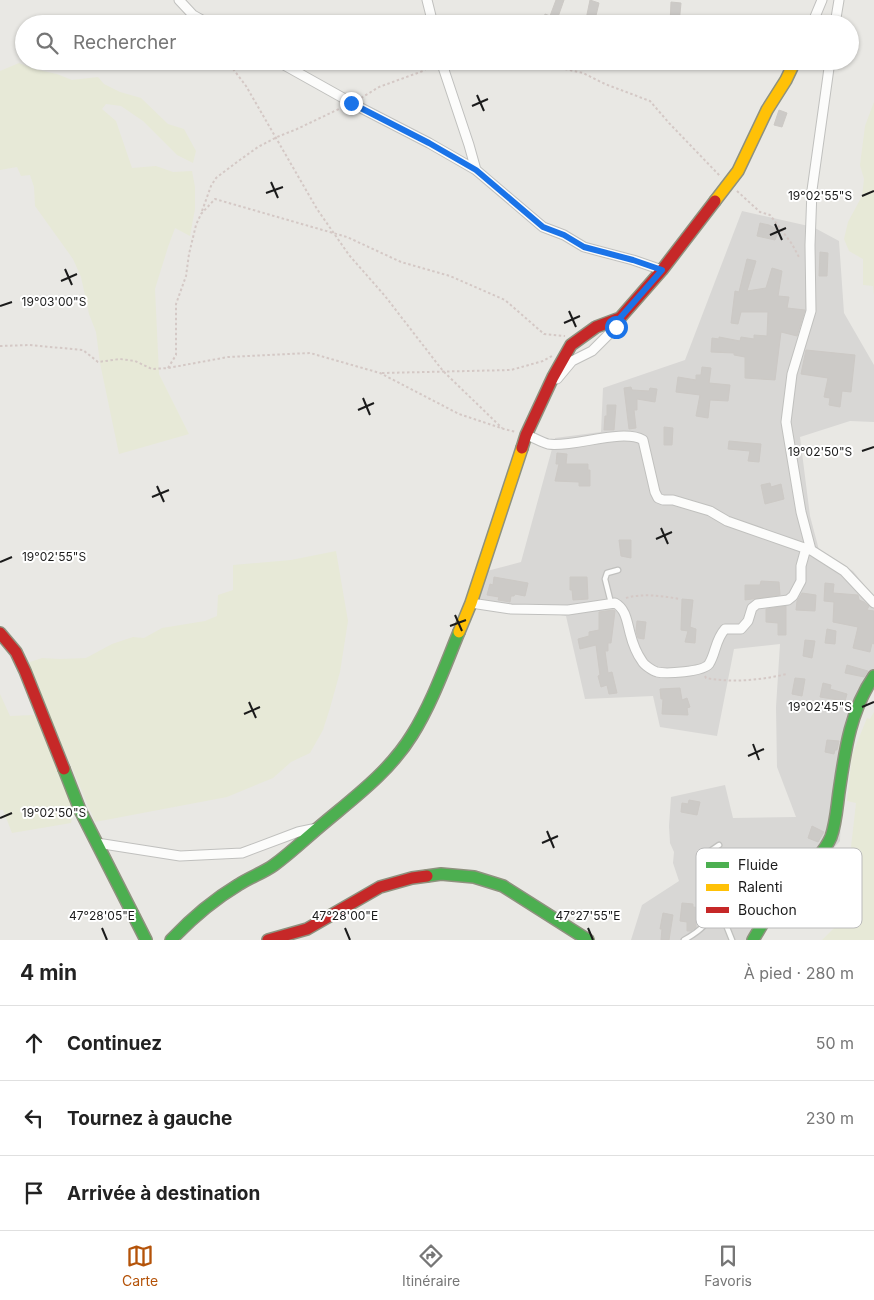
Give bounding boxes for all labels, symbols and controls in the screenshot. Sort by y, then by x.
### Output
search box [15,15,859,70]
icon: search [33,29,61,57]
text: Rechercher [73,31,176,54]
route end [340,92,363,115]
text: 19°02'55"S [788,188,852,203]
text: 19°03'00"S [22,294,87,309]
route start [605,316,628,339]
text: 19°02'50"S [788,444,853,459]
text: 19°02'55"S [22,549,86,564]
text: 19°02'45"S [788,699,852,714]
text: 19°02'50"S [22,805,87,820]
legend [696,848,862,928]
text: Fluide [738,856,778,873]
text: Ralenti [738,878,783,895]
text: Bouchon [738,901,797,918]
text: 47°28'05"E [69,908,135,923]
text: 47°28'00"E [312,908,378,923]
text: 47°27'55"E [555,908,621,923]
text: 4 min [20,960,77,985]
text: À pied · 280 m [744,963,854,983]
icon: ahead [20,1029,48,1057]
text: Continuez [67,1032,162,1055]
text: 50 m [816,1033,854,1053]
icon: left [20,1104,48,1132]
text: Tournez à gauche [67,1107,232,1130]
text: 230 m [806,1108,854,1128]
icon: arrive [20,1179,48,1207]
text: Arrivée à destination [67,1182,260,1205]
tab: Carte [122,1242,158,1289]
tab: Itinéraire [402,1242,460,1289]
tab: Favoris [704,1242,752,1289]

